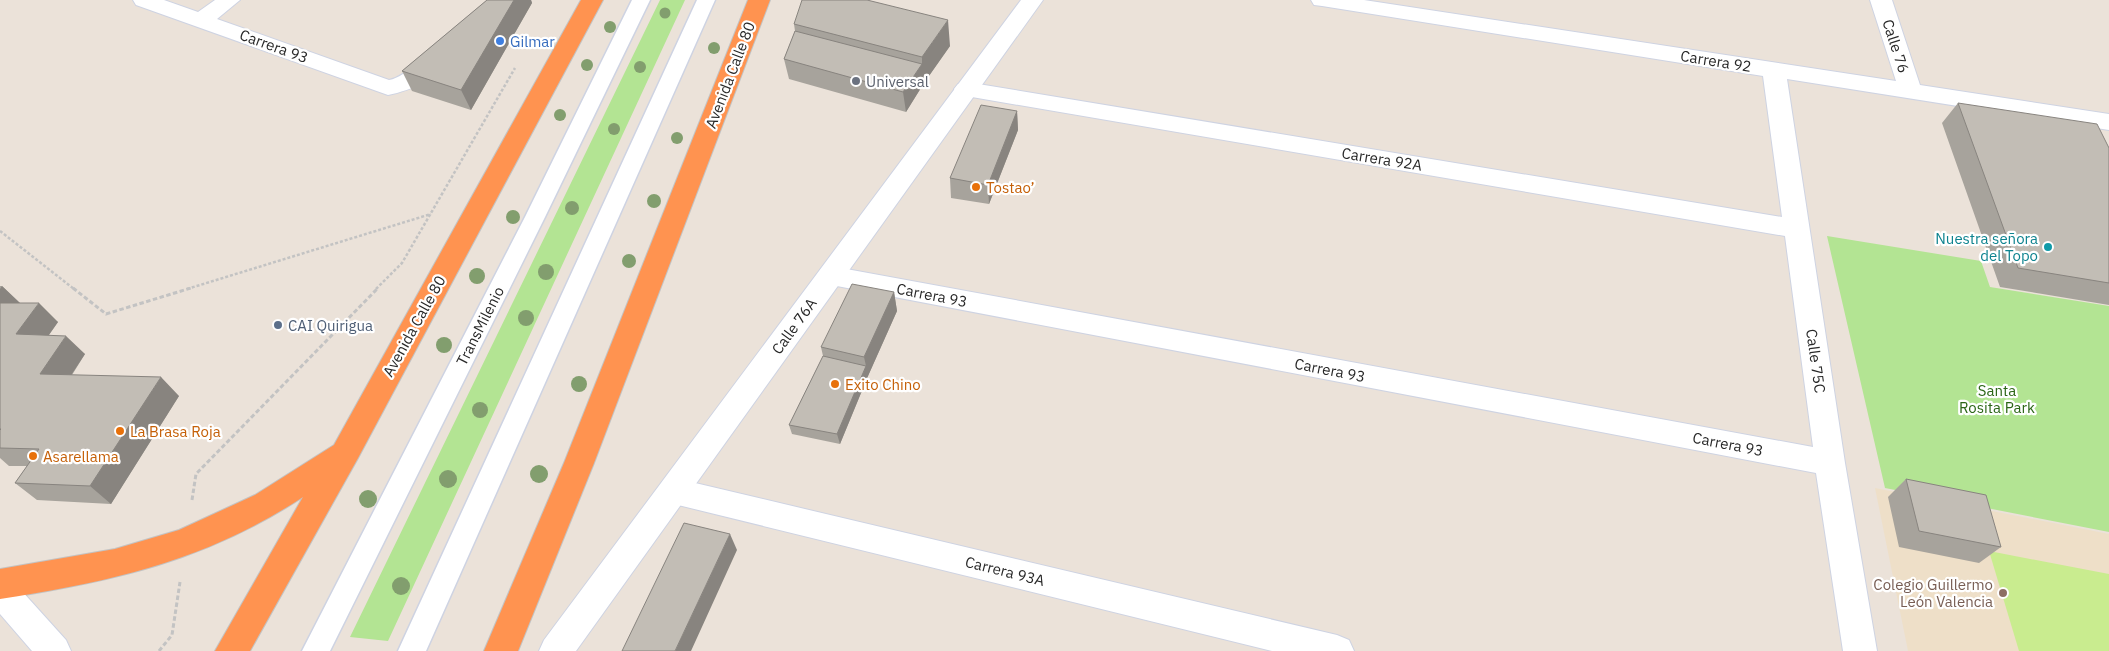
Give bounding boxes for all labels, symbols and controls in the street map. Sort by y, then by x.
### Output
street label: Calle 76 [1878,17,1914,75]
street label: Avenida Calle 80 [701,19,759,131]
street label: Carrera 93 [237,25,311,67]
place label: Gilmar [510,32,555,51]
marker: Gilmar [494,35,506,47]
street label: Carrera 92 [1679,46,1753,76]
place label: Universal [866,72,929,91]
marker: Universal [850,75,862,87]
street label: Carrera 92A [1340,143,1424,175]
place label: Tostao’ [986,178,1035,197]
marker: Tostao’ [970,181,982,193]
place label: Nuestra señora del Topo [1935,229,2038,265]
marker: Nuestra señora del Topo [2042,241,2054,253]
street label: Avenida Calle 80 [378,272,450,380]
street label: Carrera 93 [895,279,969,311]
street label: TransMilenio [452,283,508,369]
street label: Calle 76A [767,294,821,358]
place label: CAI Quirigua [288,316,373,335]
marker: CAI Quirigua [272,319,284,331]
street label: Calle 75C [1802,328,1830,394]
street label: Carrera 93 [1293,354,1367,386]
place label: Exito Chino [845,375,921,394]
marker: Exito Chino [829,378,841,390]
park label: Santa Rosita Park [1959,381,2035,417]
place label: La Brasa Roja [130,422,221,441]
marker: La Brasa Roja [114,425,126,437]
street label: Carrera 93 [1691,428,1765,460]
place label: Asarellama [43,447,119,466]
marker: Asarellama [27,450,39,462]
street label: Carrera 93A [963,552,1047,590]
place label: Colegio Guillermo León Valencia [1873,575,1993,611]
marker: Colegio Guillermo León Valencia [1997,587,2009,599]

